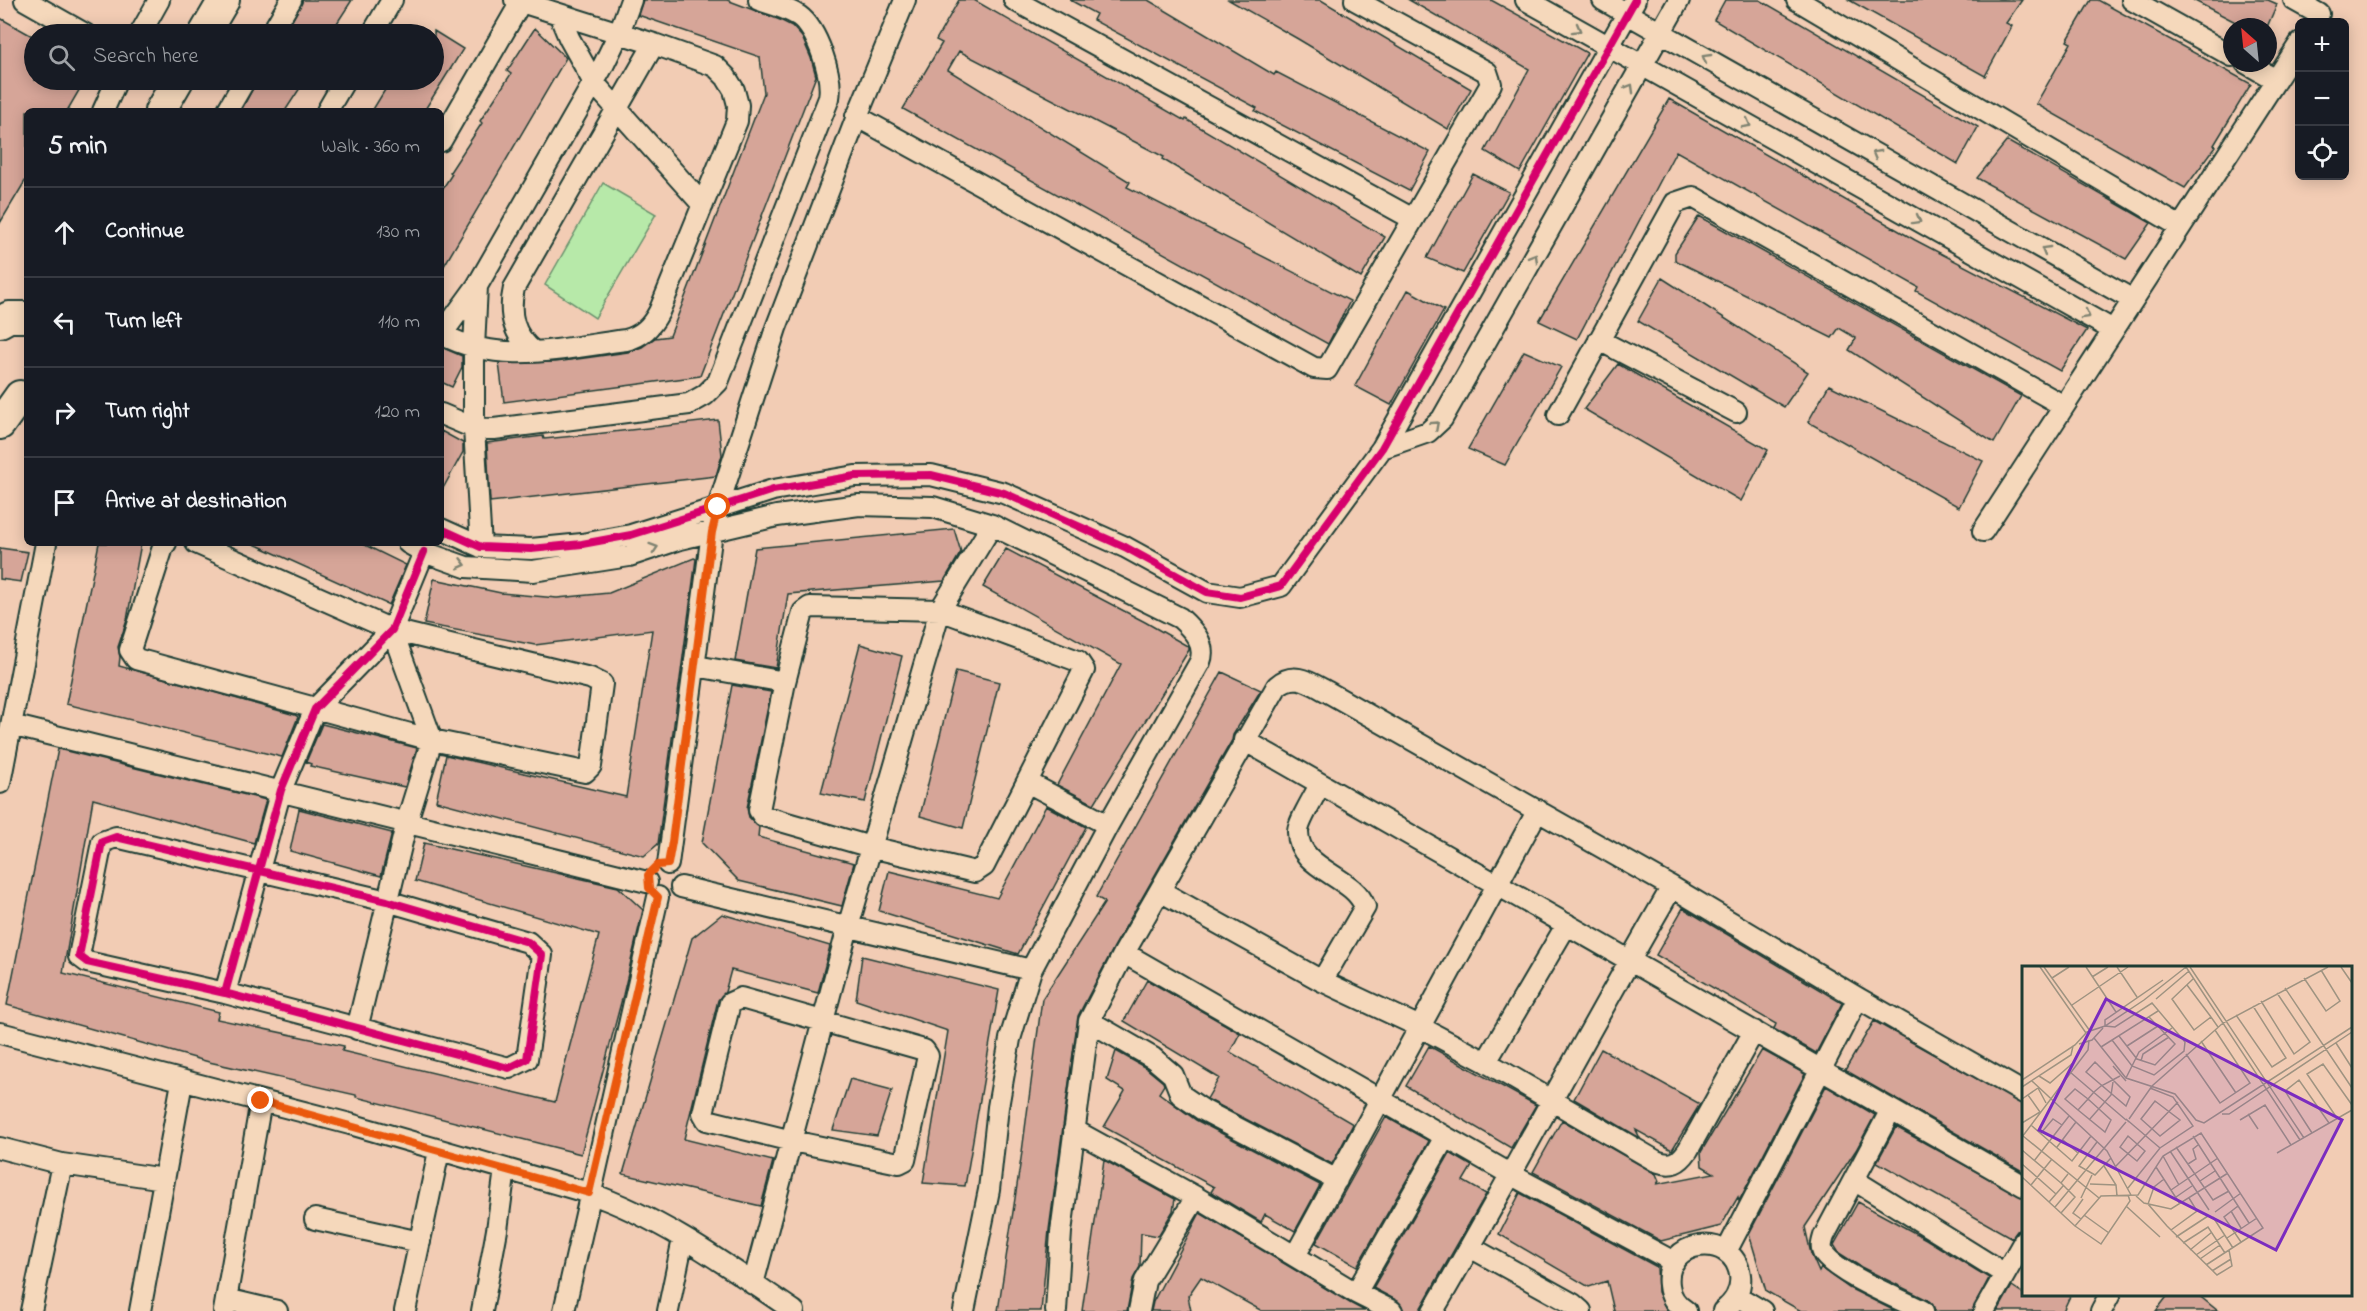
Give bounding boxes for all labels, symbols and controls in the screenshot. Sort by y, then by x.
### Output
north arrow [2223,18,2277,72]
map controls [2295,18,2349,180]
button: + [2295,18,2349,72]
one-way arrow [1570,22,1581,33]
search box [24,24,444,90]
icon: search [45,41,78,74]
text: Search here [93,41,198,73]
one-way arrow [1702,54,1712,65]
button: − [2295,72,2349,126]
one-way arrow [1623,84,1634,94]
one-way arrow [1741,117,1751,128]
button: locate [2295,126,2349,180]
text: 5 min [48,128,107,166]
text: Walk · 360 m [321,133,420,162]
one-way arrow [1871,150,1882,161]
one-way arrow [1911,212,1921,224]
icon: ahead [48,216,81,249]
text: Continue [105,216,184,248]
text: 130 m [376,218,420,247]
one-way arrow [2041,246,2051,257]
one-way arrow [1526,254,1538,264]
icon: left [48,306,81,339]
text: Turn left [105,306,182,338]
text: 110 m [378,308,420,337]
one-way arrow [2080,308,2091,320]
icon: right [48,396,81,429]
text: Turn right [105,396,190,428]
text: 120 m [375,398,420,427]
one-way arrow [1428,421,1439,432]
icon: arrive [48,486,81,519]
text: Arrive at destination [105,486,287,518]
route start [704,493,730,519]
one-way arrow [648,543,659,555]
one-way arrow [457,557,467,570]
inset map [2022,966,2352,1296]
route end [247,1087,273,1113]

